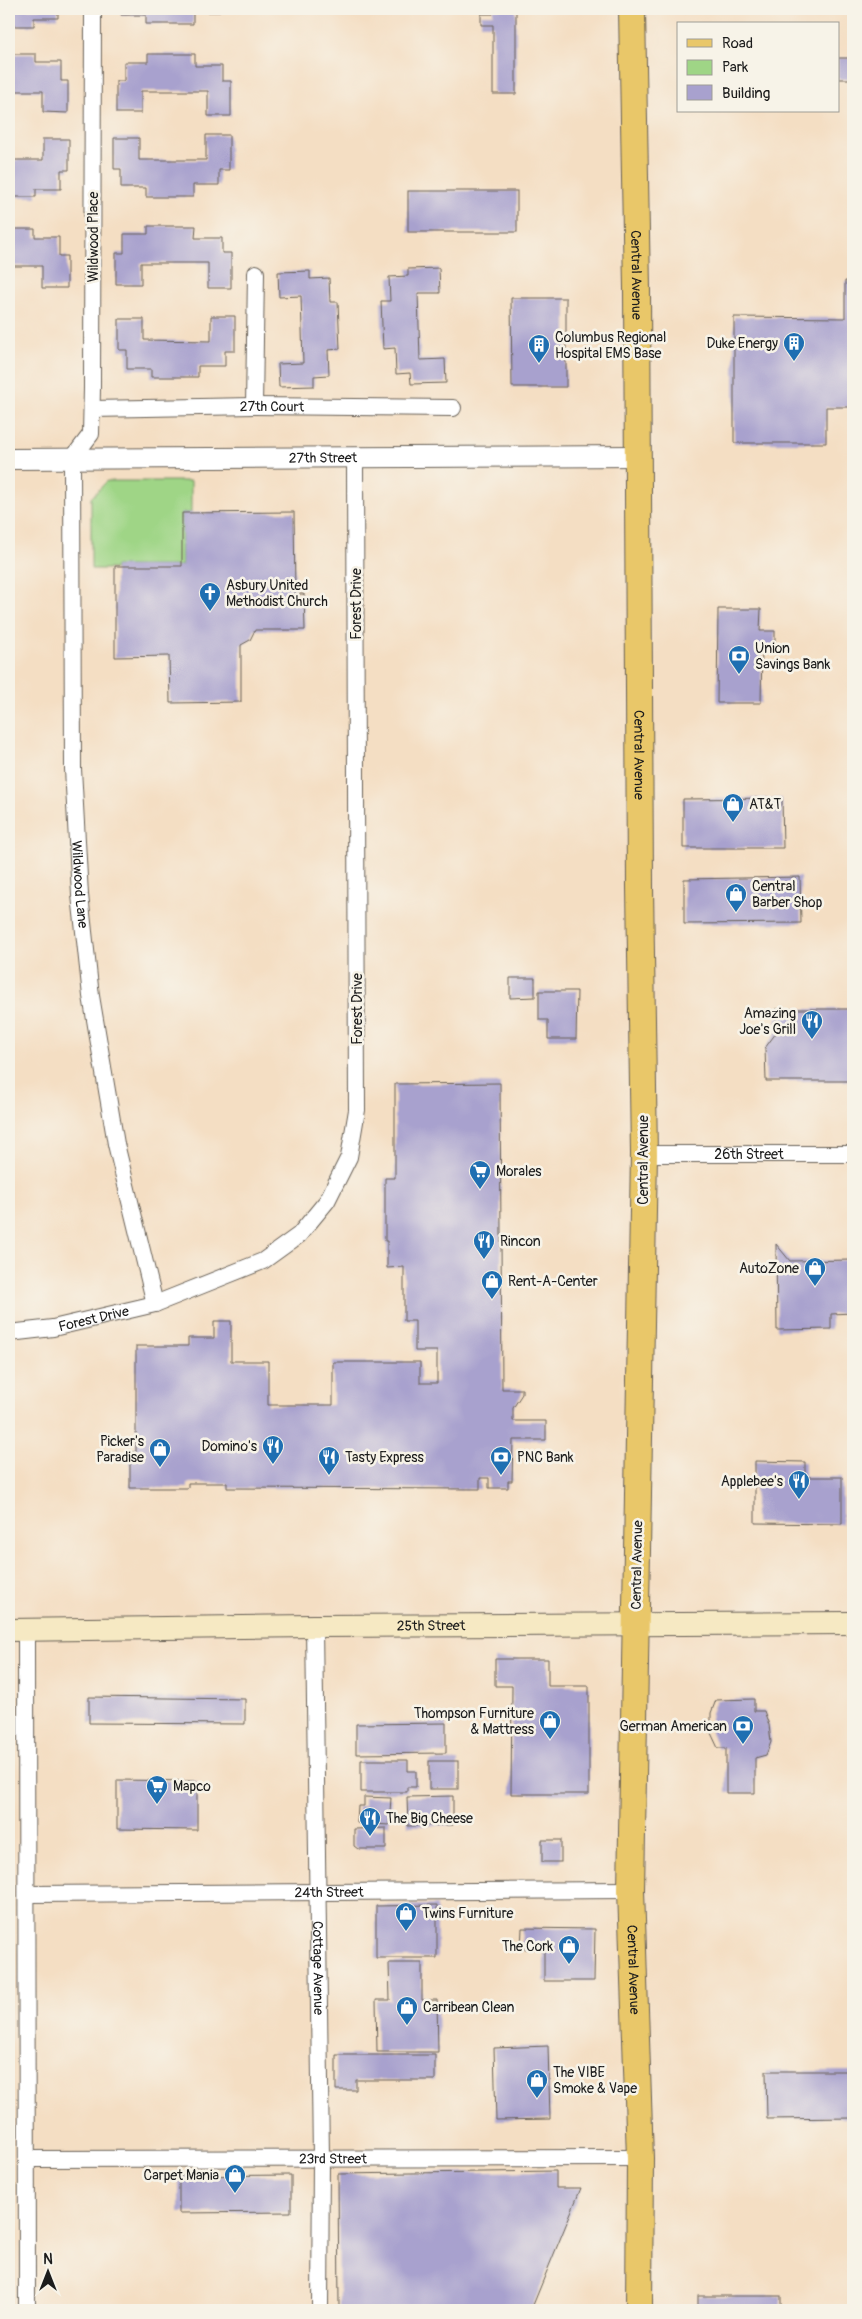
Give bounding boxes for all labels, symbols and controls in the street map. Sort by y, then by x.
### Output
legend [677,22,840,112]
text: Road [722,34,753,53]
text: Park [722,58,749,77]
text: Building [722,84,770,103]
street label: Wildwood Place [85,192,102,282]
street label: Central Avenue [627,230,646,320]
place label: Columbus Regional Hospital EMS Base [555,329,666,362]
building icon: Duke Energy [782,331,806,362]
building icon: Columbus Regional Hospital EMS Base [527,333,551,364]
place label: Duke Energy [707,335,778,352]
street label: 27th Court [240,397,305,415]
street label: 27th Street [289,449,358,466]
street label: Forest Drive [348,568,365,640]
place label: Asbury United Methodist Church [226,577,328,610]
church icon: Asbury United Methodist Church [198,581,222,612]
place label: Union Savings Bank [755,640,831,673]
bank icon: Union Savings Bank [727,644,751,675]
street label: Central Avenue [631,710,648,800]
shop icon: AT&T [721,792,745,823]
place label: AT&T [749,796,781,813]
street label: Wildwood Lane [68,840,92,929]
place label: Central Barber Shop [752,878,823,911]
shop icon: Central Barber Shop [724,882,748,913]
street label: Forest Drive [349,973,366,1045]
place label: Amazing Joe's Grill [739,1005,796,1038]
restaurant icon: Amazing Joe's Grill [800,1009,824,1040]
street label: Central Avenue [635,1115,652,1205]
street label: 26th Street [714,1146,784,1163]
supermarket icon: Morales [468,1159,492,1190]
place label: Morales [496,1163,542,1180]
restaurant icon: Rincon [472,1229,496,1260]
place label: Rincon [500,1233,541,1250]
shop icon: AutoZone [803,1256,827,1287]
place label: AutoZone [739,1260,799,1277]
shop icon: Rent-A-Center [480,1269,504,1300]
place label: Rent-A-Center [508,1273,598,1290]
street label: Forest Drive [57,1302,131,1335]
place label: Picker's Paradise [96,1433,145,1466]
restaurant icon: Domino's [261,1434,285,1465]
shop icon: Picker's Paradise [148,1437,172,1468]
place label: Domino's [202,1438,258,1455]
restaurant icon: Tasty Express [317,1445,341,1476]
bank icon: PNC Bank [489,1445,513,1476]
place label: Tasty Express [345,1449,424,1466]
place label: PNC Bank [517,1449,574,1466]
restaurant icon: Applebee's [787,1469,811,1500]
place label: Applebee's [721,1473,784,1490]
street label: Central Avenue [628,1520,646,1610]
street label: 25th Street [397,1617,466,1634]
place label: Thompson Furniture & Mattress [414,1705,535,1738]
shop icon: Thompson Furniture & Mattress [538,1709,562,1740]
bank icon: German American [731,1714,755,1745]
place label: German American [620,1718,727,1735]
supermarket icon: Mapco [145,1774,169,1805]
place label: Mapco [173,1778,211,1795]
restaurant icon: The Big Cheese [358,1806,382,1837]
place label: The Big Cheese [386,1810,473,1827]
street label: 24th Street [294,1883,364,1901]
shop icon: Twins Furniture [394,1901,418,1932]
place label: Twins Furniture [422,1905,513,1922]
street label: Cottage Avenue [309,1921,328,2015]
street label: Central Avenue [624,1925,644,2015]
shop icon: The Cork [557,1934,581,1965]
place label: The Cork [502,1938,553,1955]
shop icon: Carribean Clean [395,1995,419,2026]
place label: Carribean Clean [423,1999,514,2016]
place label: The VIBE Smoke & Vape [553,2064,637,2097]
shop icon: The VIBE Smoke & Vape [525,2068,549,2099]
street label: 23rd Street [299,2150,367,2167]
shop icon: Carpet Mania [223,2163,247,2194]
place label: Carpet Mania [144,2167,219,2184]
north arrow [22,2246,72,2296]
text: N [43,2251,53,2268]

